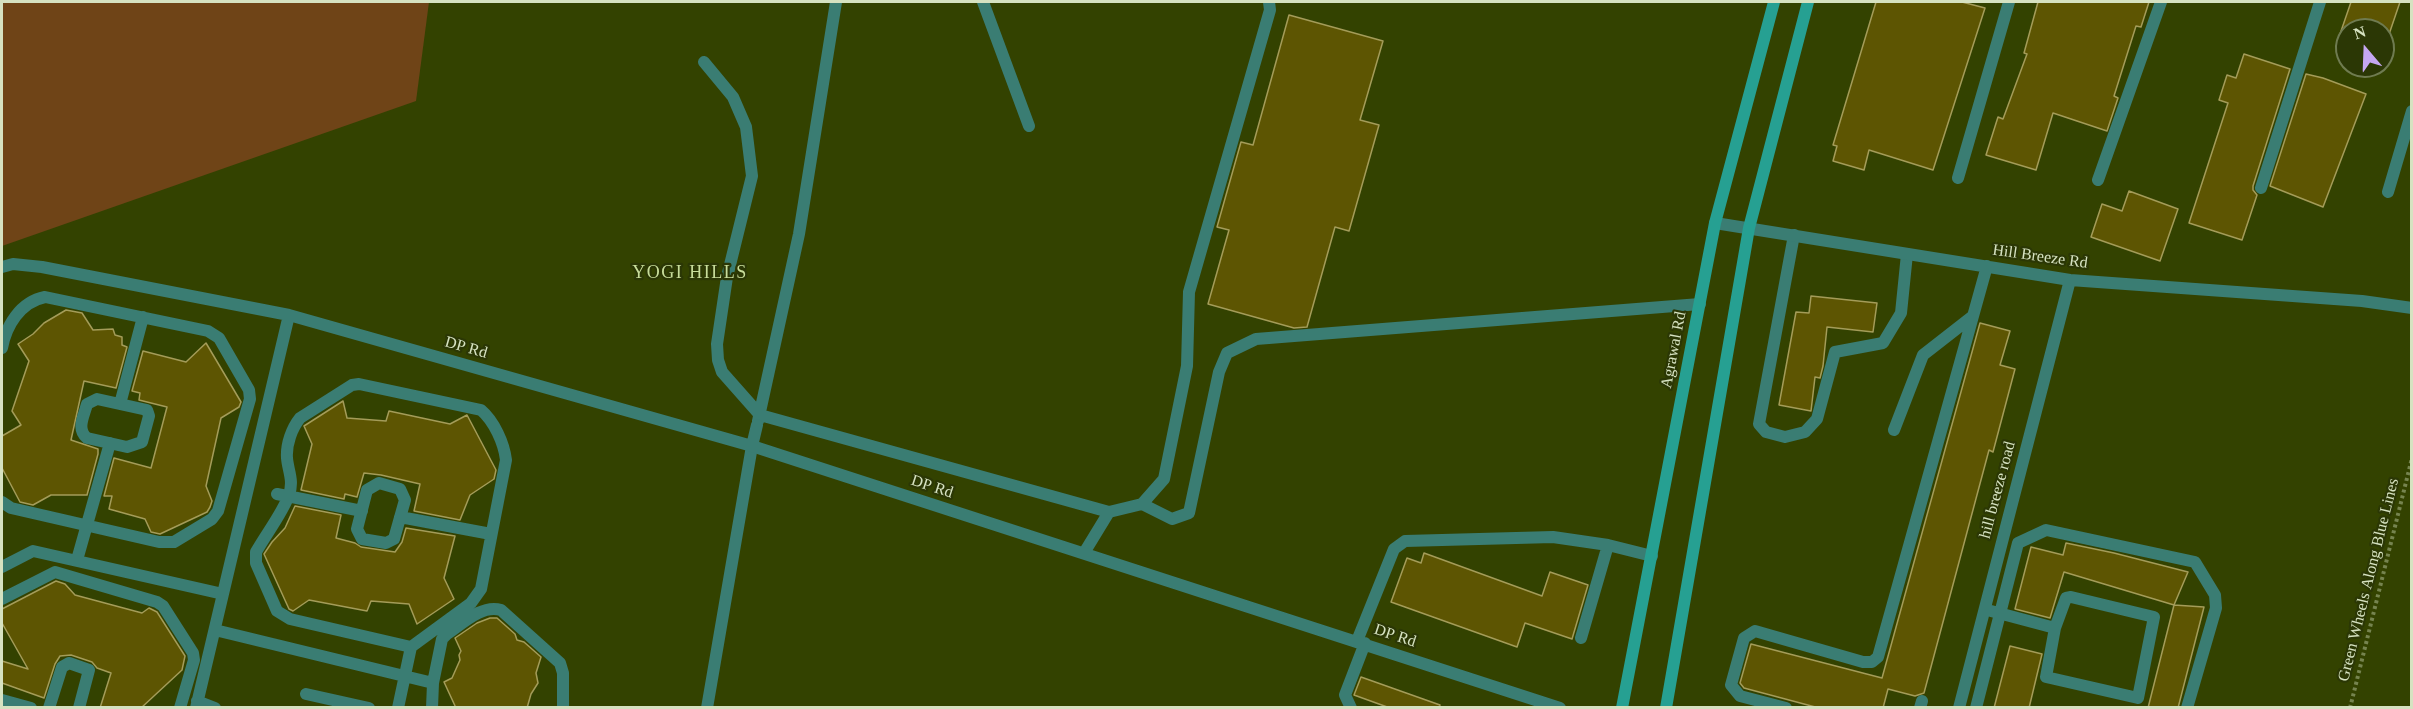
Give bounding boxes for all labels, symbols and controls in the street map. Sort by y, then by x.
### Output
north arrow [2335,18,2395,78]
text: N [2351,22,2368,42]
street label: Hill Breeze Rd [1991,241,2089,273]
district label: YOGI HILLS [632,262,748,284]
street label: Agrawal Rd [1657,310,1691,390]
street label: DP Rd [443,333,489,363]
street label: hill breeze road [1976,439,2020,541]
street label: DP Rd [909,471,955,503]
street label: Green Wheels Along Blue Lines [2334,476,2404,684]
street label: DP Rd [1372,620,1418,652]

